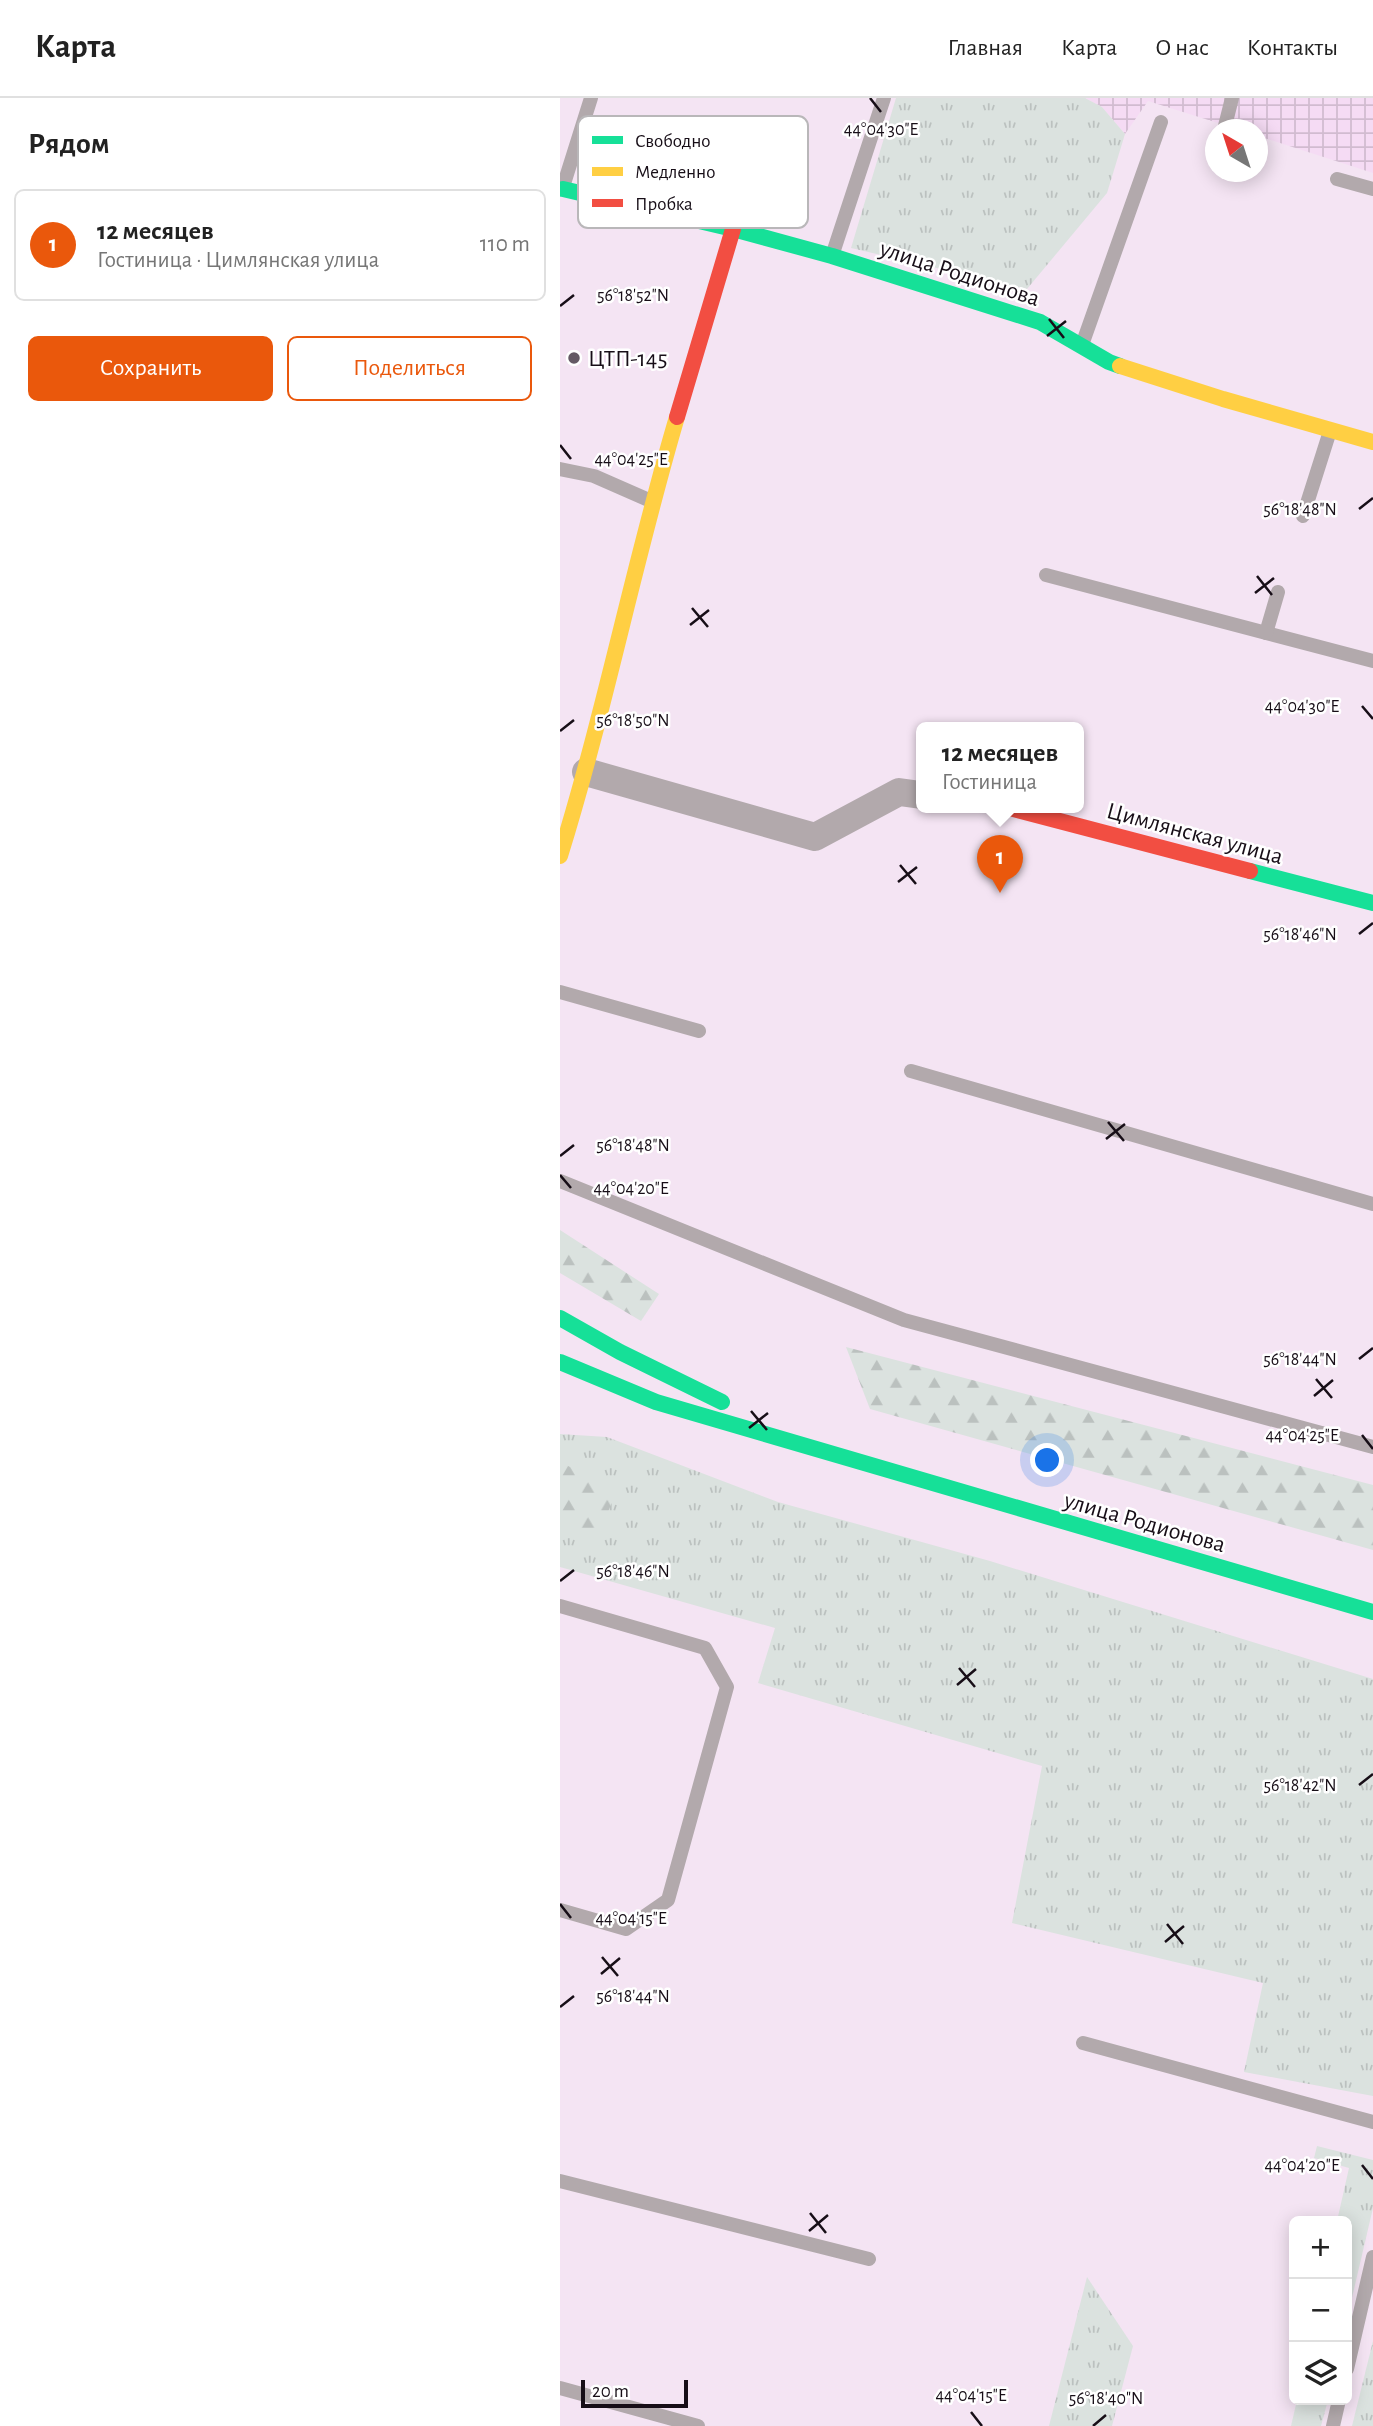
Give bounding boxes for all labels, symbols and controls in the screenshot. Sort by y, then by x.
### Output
text: Карта [35,31,116,64]
text: Главная [948,36,1023,60]
text: Карта [1061,36,1117,60]
text: О нас [1155,36,1209,60]
text: Контакты [1247,36,1338,60]
legend [578,116,808,228]
north arrow [1205,119,1268,182]
text: 44°04'30"E [844,121,919,139]
text: Рядом [28,129,110,159]
text: Свободно [635,132,711,151]
text: Медленно [635,163,715,182]
text: Пробка [635,195,693,214]
text: 12 месяцев [97,218,214,244]
text: 1 [49,233,57,256]
text: 110 m [480,233,530,256]
street label: улица Родионова [876,236,1043,311]
text: Гостиница · Цимлянская улица [97,249,379,272]
text: 56°18'52"N [597,287,669,305]
button: Сохранить [28,336,273,401]
button: Поделиться [287,336,532,401]
place label: ЦТП-145 [588,347,667,371]
marker: ЦТП-145 [566,350,582,366]
text: 44°04'25"E [594,451,668,469]
text: 56°18'48"N [1263,501,1337,519]
text: 44°04'30"E [1265,698,1340,716]
text: 56°18'50"N [596,712,670,730]
popup [916,722,1084,813]
text: 12 месяцев [942,740,1058,766]
text: Гостиница [942,771,1037,794]
street label: Цимлянская улица [1104,799,1286,869]
pin: 1 [977,835,1023,893]
text: 56°18'46"N [1263,926,1337,944]
text: 56°18'48"N [596,1137,670,1155]
text: 44°04'20"E [593,1180,669,1198]
text: 56°18'44"N [1263,1351,1337,1369]
text: 44°04'25"E [1265,1427,1339,1445]
your location [1030,1443,1064,1477]
street label: улица Родионова [1060,1488,1228,1557]
text: 56°18'46"N [596,1563,670,1581]
text: 56°18'42"N [1263,1777,1337,1795]
text: 44°04'15"E [595,1910,667,1928]
text: 56°18'44"N [596,1988,670,2006]
text: 44°04'20"E [1264,2157,1340,2175]
map controls [1289,2216,1352,2405]
button: + [1289,2216,1352,2279]
button: − [1289,2279,1352,2342]
button: layers [1289,2342,1352,2405]
scale bar [581,2377,688,2409]
text: 20 m [592,2382,629,2401]
text: 44°04'15"E [935,2387,1007,2405]
text: 56°18'40"N [1069,2390,1143,2408]

